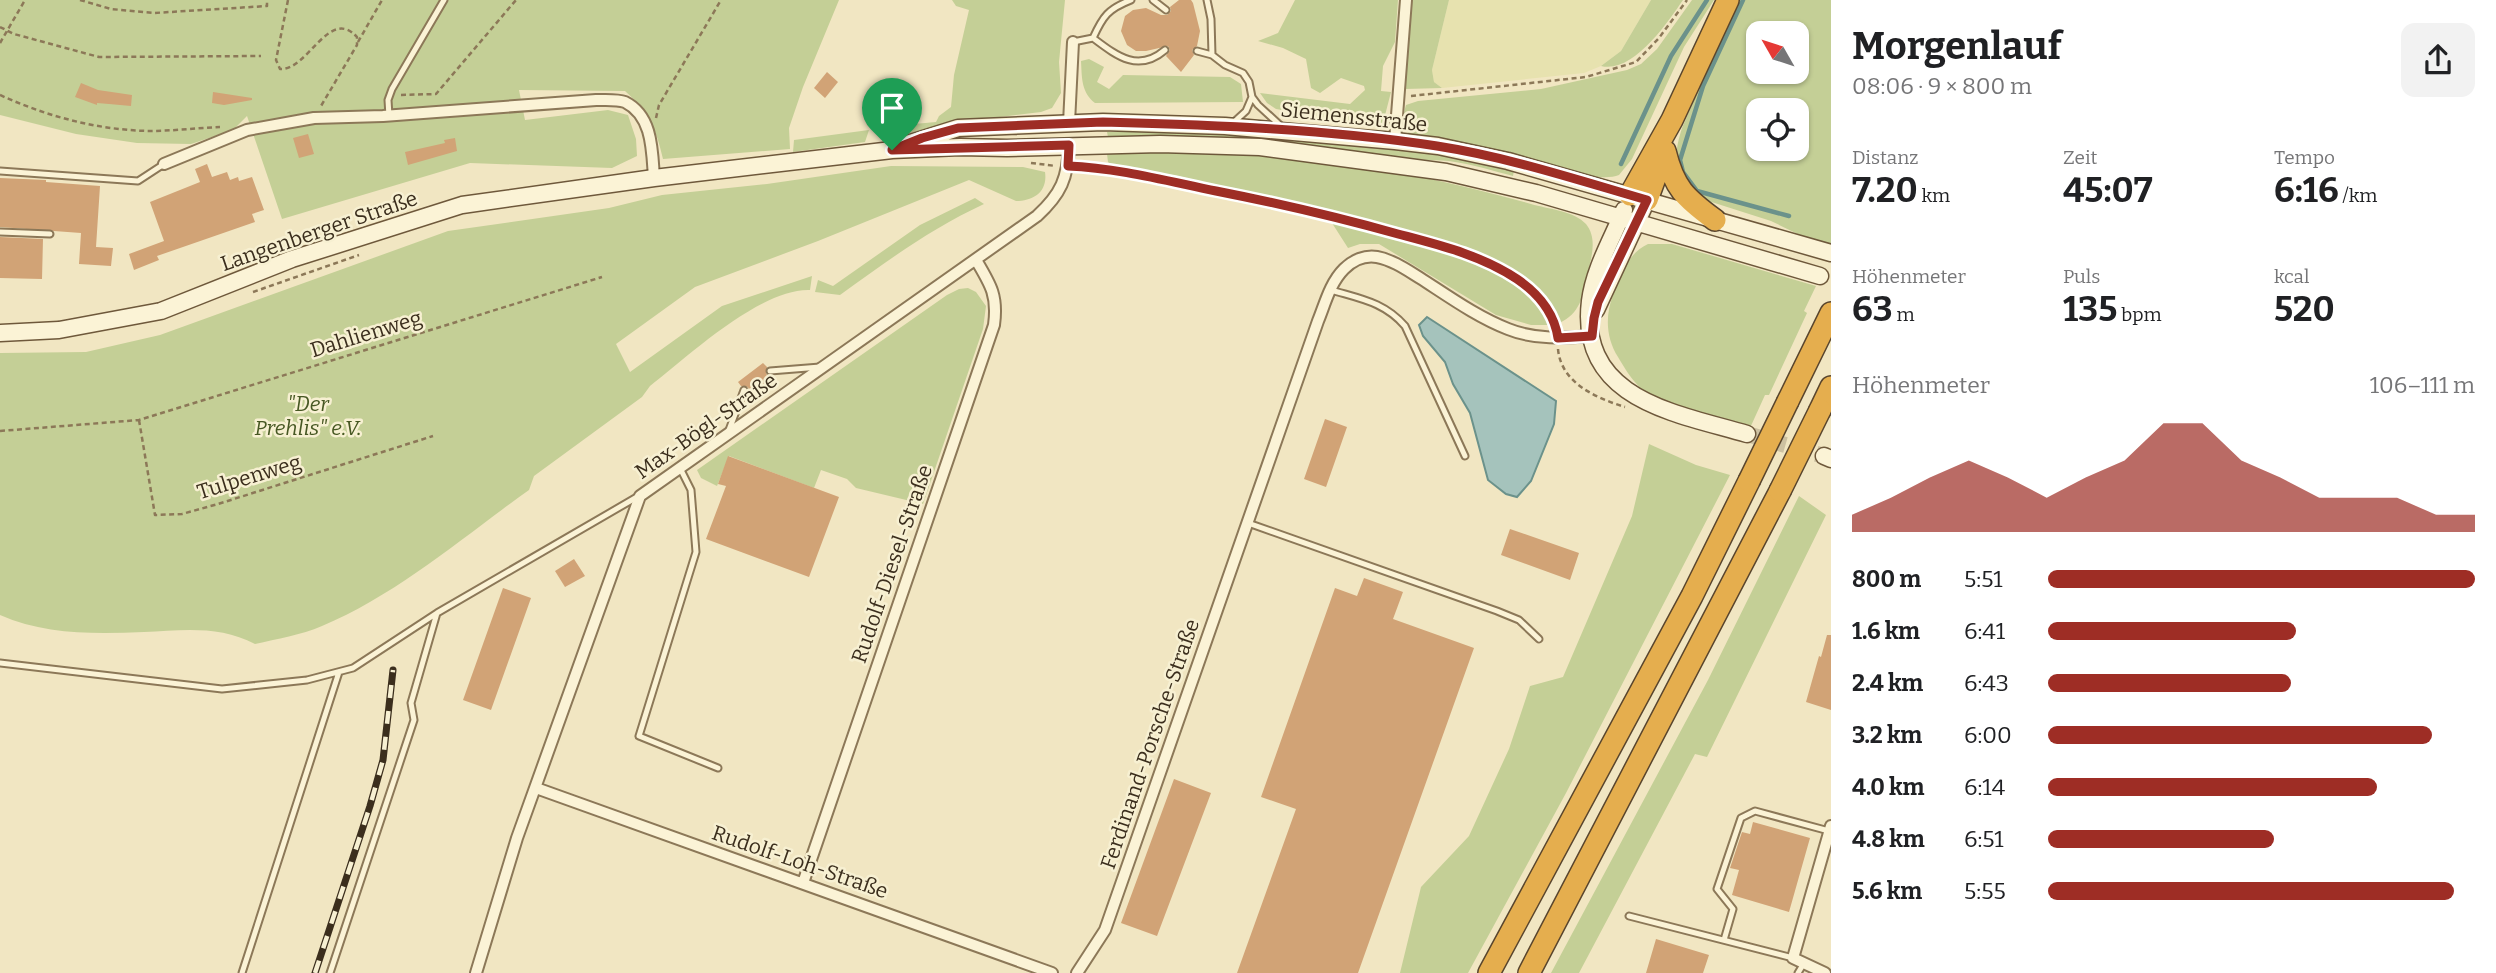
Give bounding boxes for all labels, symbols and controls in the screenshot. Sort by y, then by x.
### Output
north arrow [1746,21,1810,84]
map controls [1746,21,1809,161]
text: Morgenlauf [1852,23,2062,69]
button: share [2401,23,2475,97]
text: 08:06 · 9 × 800 m [1852,72,2032,100]
pin [862,78,922,150]
icon: arrive [873,89,911,127]
street label: Siemensstraße [1279,96,1429,138]
button: locate [1746,98,1809,161]
text: Distanz [1852,146,1918,169]
text: Zeit [2063,146,2097,169]
text: Tempo [2274,146,2335,169]
text: 7.20 [1852,169,1918,211]
text: 45:07 [2063,169,2153,211]
text: 6:16 [2274,169,2339,211]
text: km [1918,184,1950,207]
text: /km [2339,184,2377,207]
street label: Langenberger Straße [217,185,421,277]
text: Höhenmeter [1852,265,1966,288]
text: Puls [2063,265,2100,288]
text: kcal [2274,265,2309,288]
text: 63 [1852,288,1893,330]
text: 135 [2063,288,2117,330]
text: 520 [2274,288,2335,330]
text: m [1893,303,1915,326]
text: bpm [2117,303,2162,326]
street label: Dahlienweg [307,305,425,363]
street label: Max-Bögl-Straße [630,367,782,485]
text: Höhenmeter [1852,371,1990,399]
text: 106–111 m [2370,371,2475,399]
park label: "Der Prehlis" e.V. [255,391,361,441]
street label: Tulpenweg [194,449,304,505]
street label: Rudolf-Diesel-Straße [846,461,938,667]
text: 800 m [1852,565,1921,593]
text: 5:51 [1964,565,2003,593]
street label: Ferdinand-Porsche-Straße [1095,616,1205,872]
text: 1.6 km [1852,617,1920,645]
text: 6:41 [1964,617,2005,645]
text: 2.4 km [1852,669,1923,697]
text: 6:43 [1964,669,2009,697]
text: 3.2 km [1852,721,1922,749]
text: 6:00 [1964,721,2012,749]
text: 4.0 km [1852,773,1924,801]
text: 6:14 [1964,773,2005,801]
street label: Rudolf-Loh-Straße [709,820,891,904]
text: 4.8 km [1852,825,1925,853]
text: 6:51 [1964,825,2004,853]
text: 5.6 km [1852,877,1922,905]
text: 5:55 [1964,877,2006,905]

